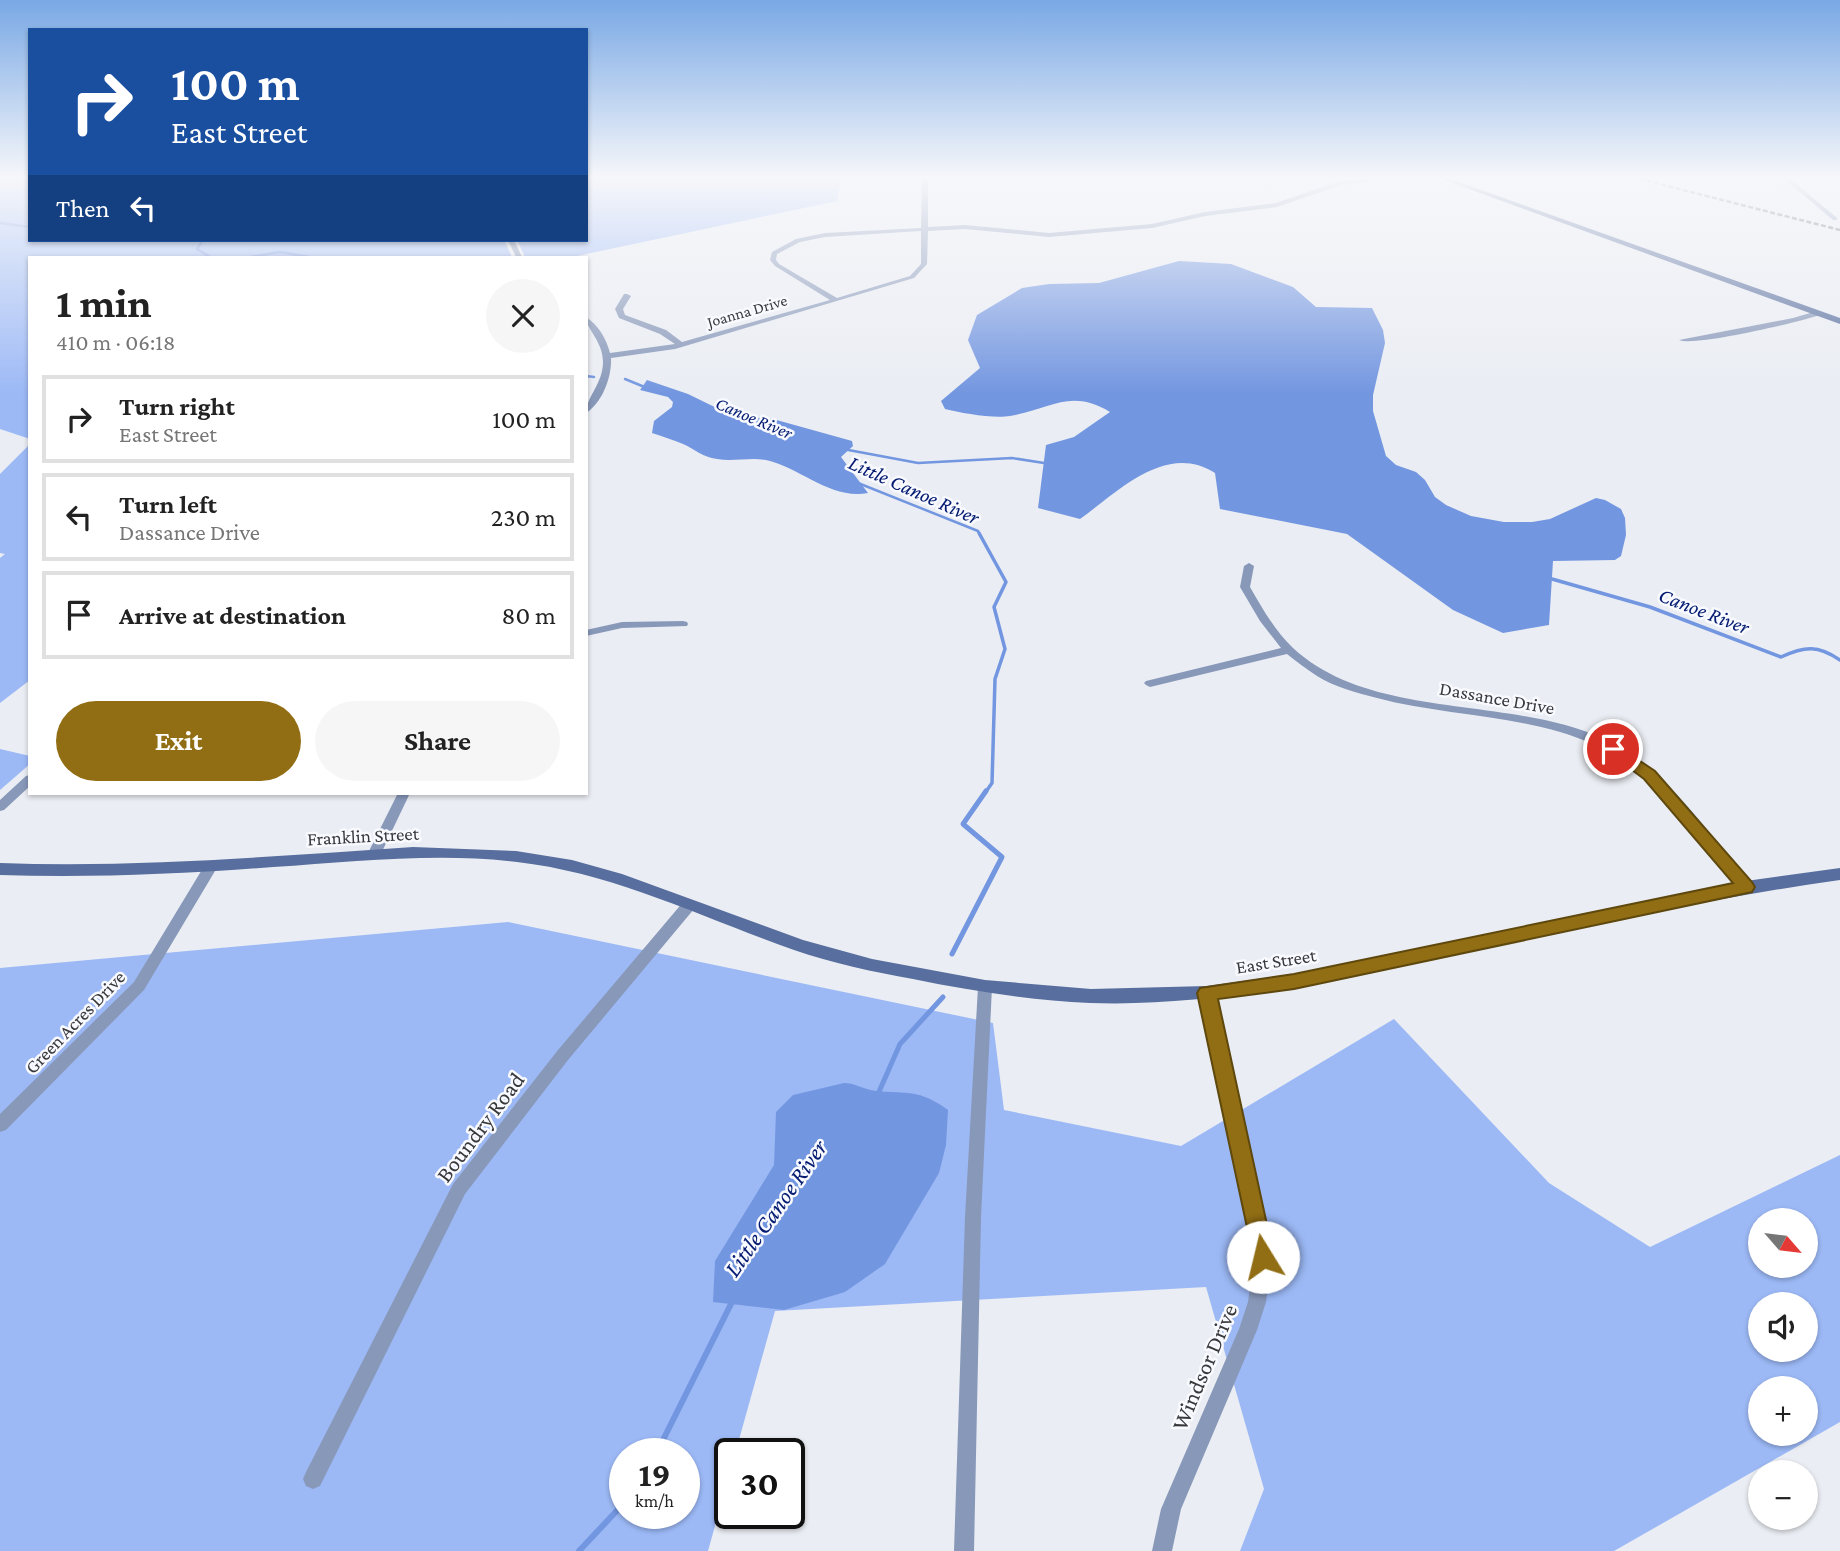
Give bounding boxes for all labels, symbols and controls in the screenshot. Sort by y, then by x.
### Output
icon: right [56,56,147,147]
text: 100 m [171,56,300,111]
text: East Street [171,114,307,150]
icon: left [124,189,162,227]
text: Then [56,194,110,223]
text: 1 min [56,279,152,326]
button: close [486,279,560,353]
street label: Joanna Drive [703,291,789,332]
text: 410 m · 06:18 [56,329,175,355]
text: Turn right [119,392,235,421]
water label: Canoe River [713,393,796,443]
icon: right [60,400,98,438]
text: 100 m [492,405,556,434]
text: East Street [119,421,217,447]
water label: Little Canoe River [845,450,984,530]
text: Turn left [119,490,217,519]
icon: left [60,498,98,536]
text: 230 m [491,503,556,532]
text: Dassance Drive [119,519,260,545]
water label: Canoe River [1655,583,1753,639]
icon: arrive [60,596,98,634]
text: Arrive at destination [119,601,346,630]
text: 80 m [502,601,556,630]
street label: Dassance Drive [1438,678,1556,718]
button: Exit [56,701,301,781]
button: Share [315,701,560,781]
pin [1583,719,1643,779]
icon: arrive [1594,730,1632,768]
street label: Franklin Street [307,823,420,849]
street label: East Street [1234,944,1318,978]
street label: Green Acres Drive [21,966,129,1078]
street label: Boundry Road [430,1067,530,1187]
water label: Little Canoe River [718,1134,832,1281]
north arrow [1748,1208,1818,1278]
map controls [1748,1208,1818,1530]
position arrow [1226,1220,1300,1294]
button: sound [1748,1292,1818,1362]
street label: Windsor Drive [1166,1300,1242,1434]
button: + [1748,1376,1818,1446]
speed limit sign: 30 [714,1438,805,1529]
text: 19 [638,1455,671,1494]
button: − [1748,1460,1818,1530]
text: km/h [635,1491,674,1511]

